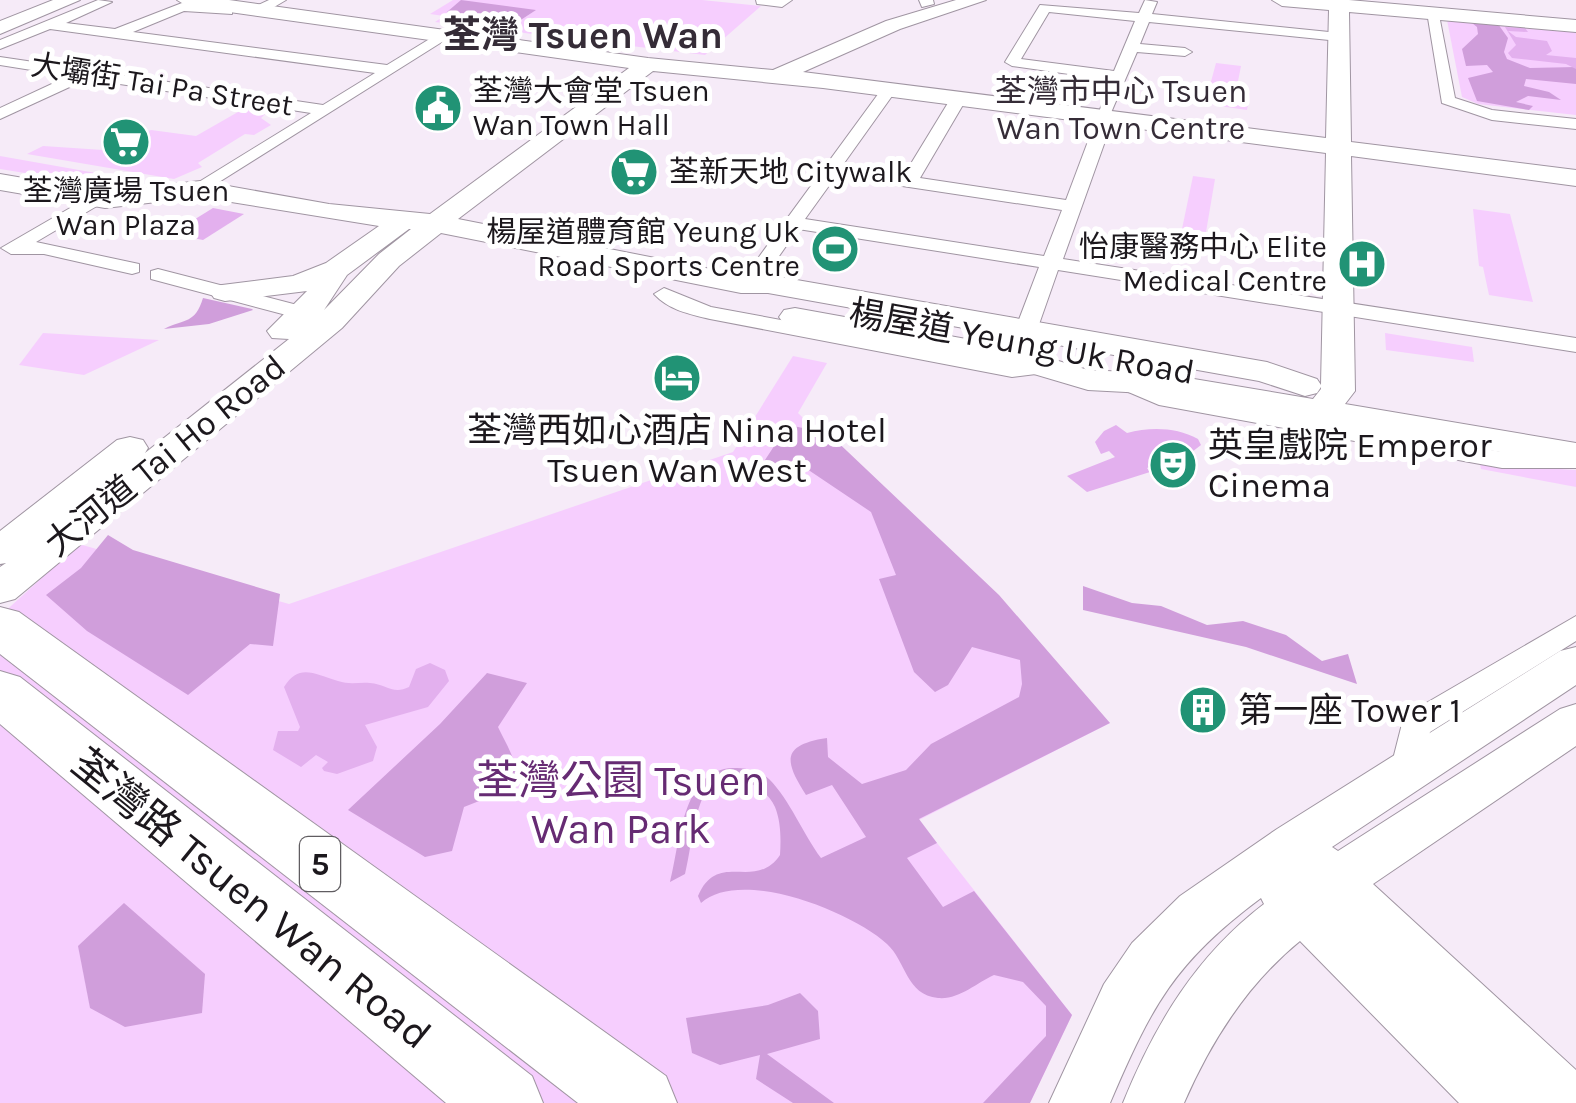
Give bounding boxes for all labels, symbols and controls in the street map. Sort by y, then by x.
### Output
district label: 荃灣 Tsuen Wan [443,13,723,58]
street label: 大壩街 Tai Pa Street [28,47,296,123]
place label: 荃灣大會堂 Tsuen Wan Town Hall [473,73,710,143]
district label: 荃灣市中心 Tsuen Wan Town Centre [995,73,1247,147]
public building icon: 荃灣大會堂 Tsuen Wan Town Hall [412,82,464,134]
supermarket icon: 荃灣廣場 Tsuen Wan Plaza [100,116,152,168]
supermarket icon: 荃新天地 Citywalk [608,146,660,198]
place label: 荃新天地 Citywalk [669,154,912,190]
place label: 荃灣廣場 Tsuen Wan Plaza [23,173,229,243]
place label: 楊屋道體育館 Yeung Uk Road Sports Centre [486,214,800,284]
sports icon: 楊屋道體育館 Yeung Uk Road Sports Centre [809,223,861,275]
place label: 怡康醫務中心 Elite Medical Centre [1079,229,1327,299]
hospital icon: 怡康醫務中心 Elite Medical Centre [1336,238,1388,290]
street label: 楊屋道 Yeung Uk Road [846,292,1198,393]
street label: 大河道 Tai Ho Road [37,346,294,565]
hotel icon: 荃灣西如心酒店 Nina Hotel Tsuen Wan West [651,352,703,404]
place label: 荃灣西如心酒店 Nina Hotel Tsuen Wan West [467,410,887,491]
place label: 英皇戲院 Emperor Cinema [1208,425,1492,506]
theatre icon: 英皇戲院 Emperor Cinema [1147,439,1199,491]
building icon: 第一座 Tower 1 [1177,684,1229,736]
place label: 第一座 Tower 1 [1238,690,1461,731]
street label: 荃灣路 Tsuen Wan Road [61,738,441,1059]
park label: 荃灣公園 Tsuen Wan Park [476,756,766,854]
road number: 5 [300,837,340,891]

